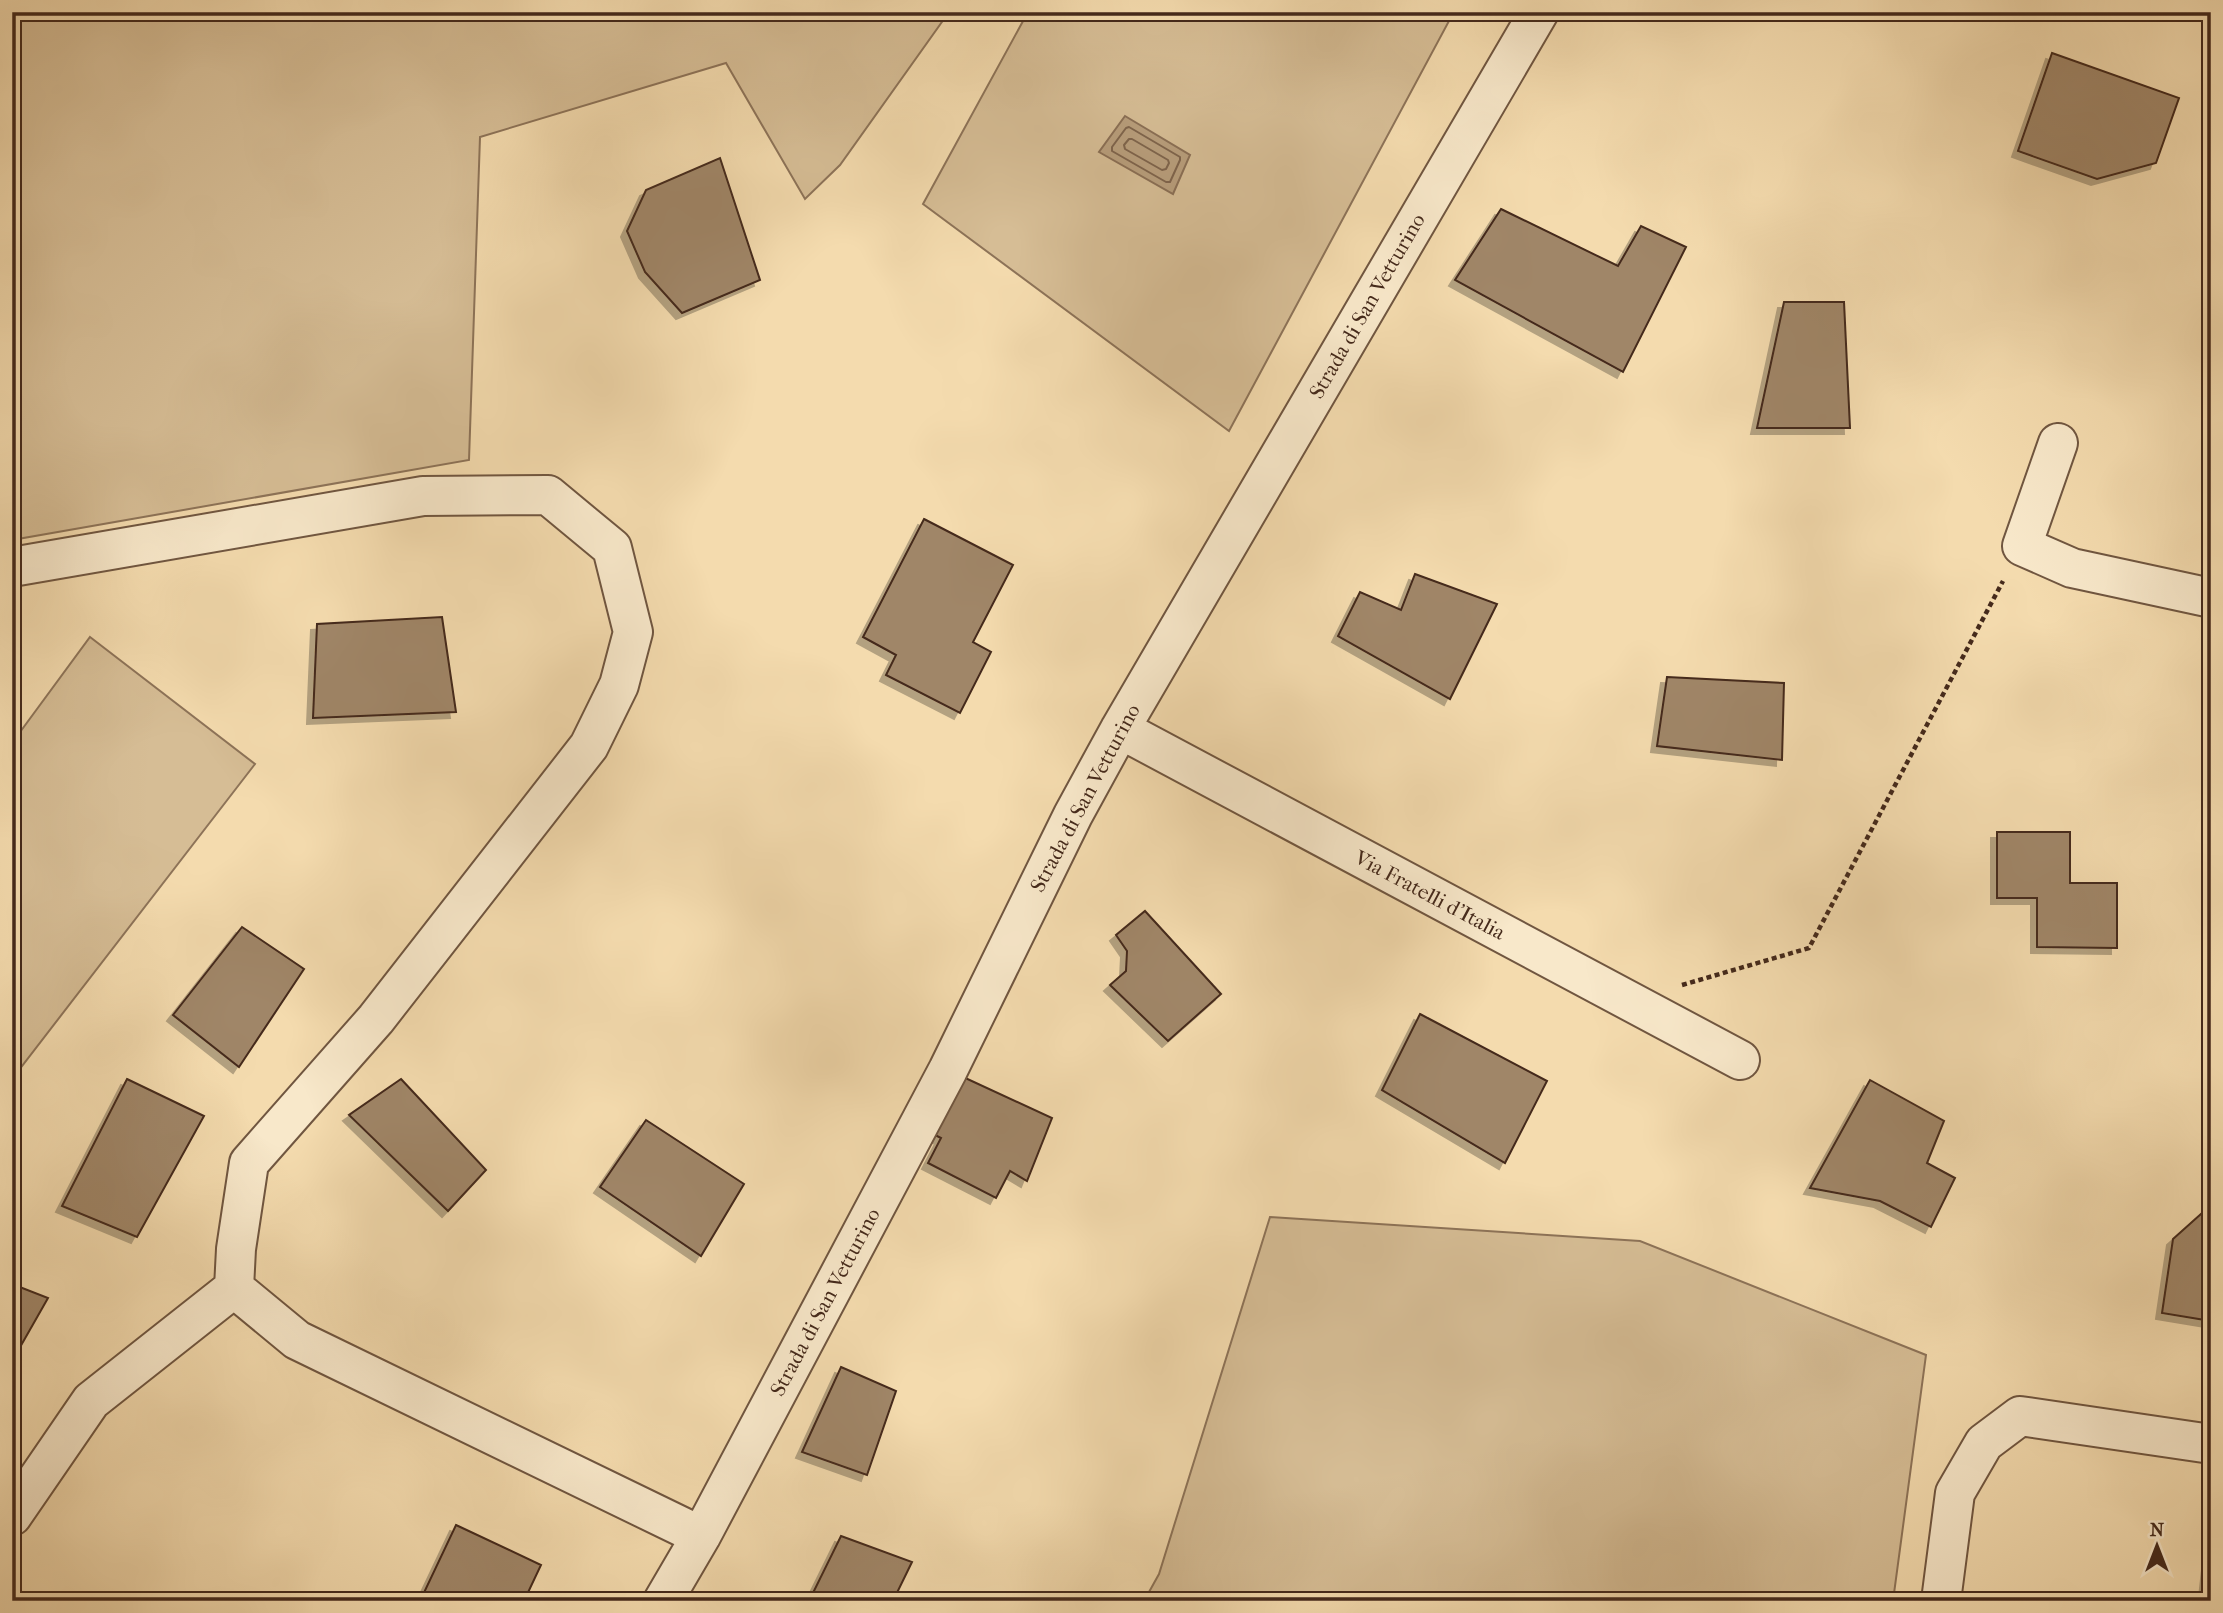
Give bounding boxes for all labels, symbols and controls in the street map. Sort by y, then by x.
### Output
street label: Strada di San Vetturino [1304,209,1430,403]
street label: Strada di San Vetturino [1025,700,1145,896]
street label: Via Fratelli d'Italia [1350,845,1510,945]
street label: Strada di San Vetturino [765,1204,885,1400]
north arrow [2122,1512,2192,1582]
text: N [2150,1519,2165,1541]

